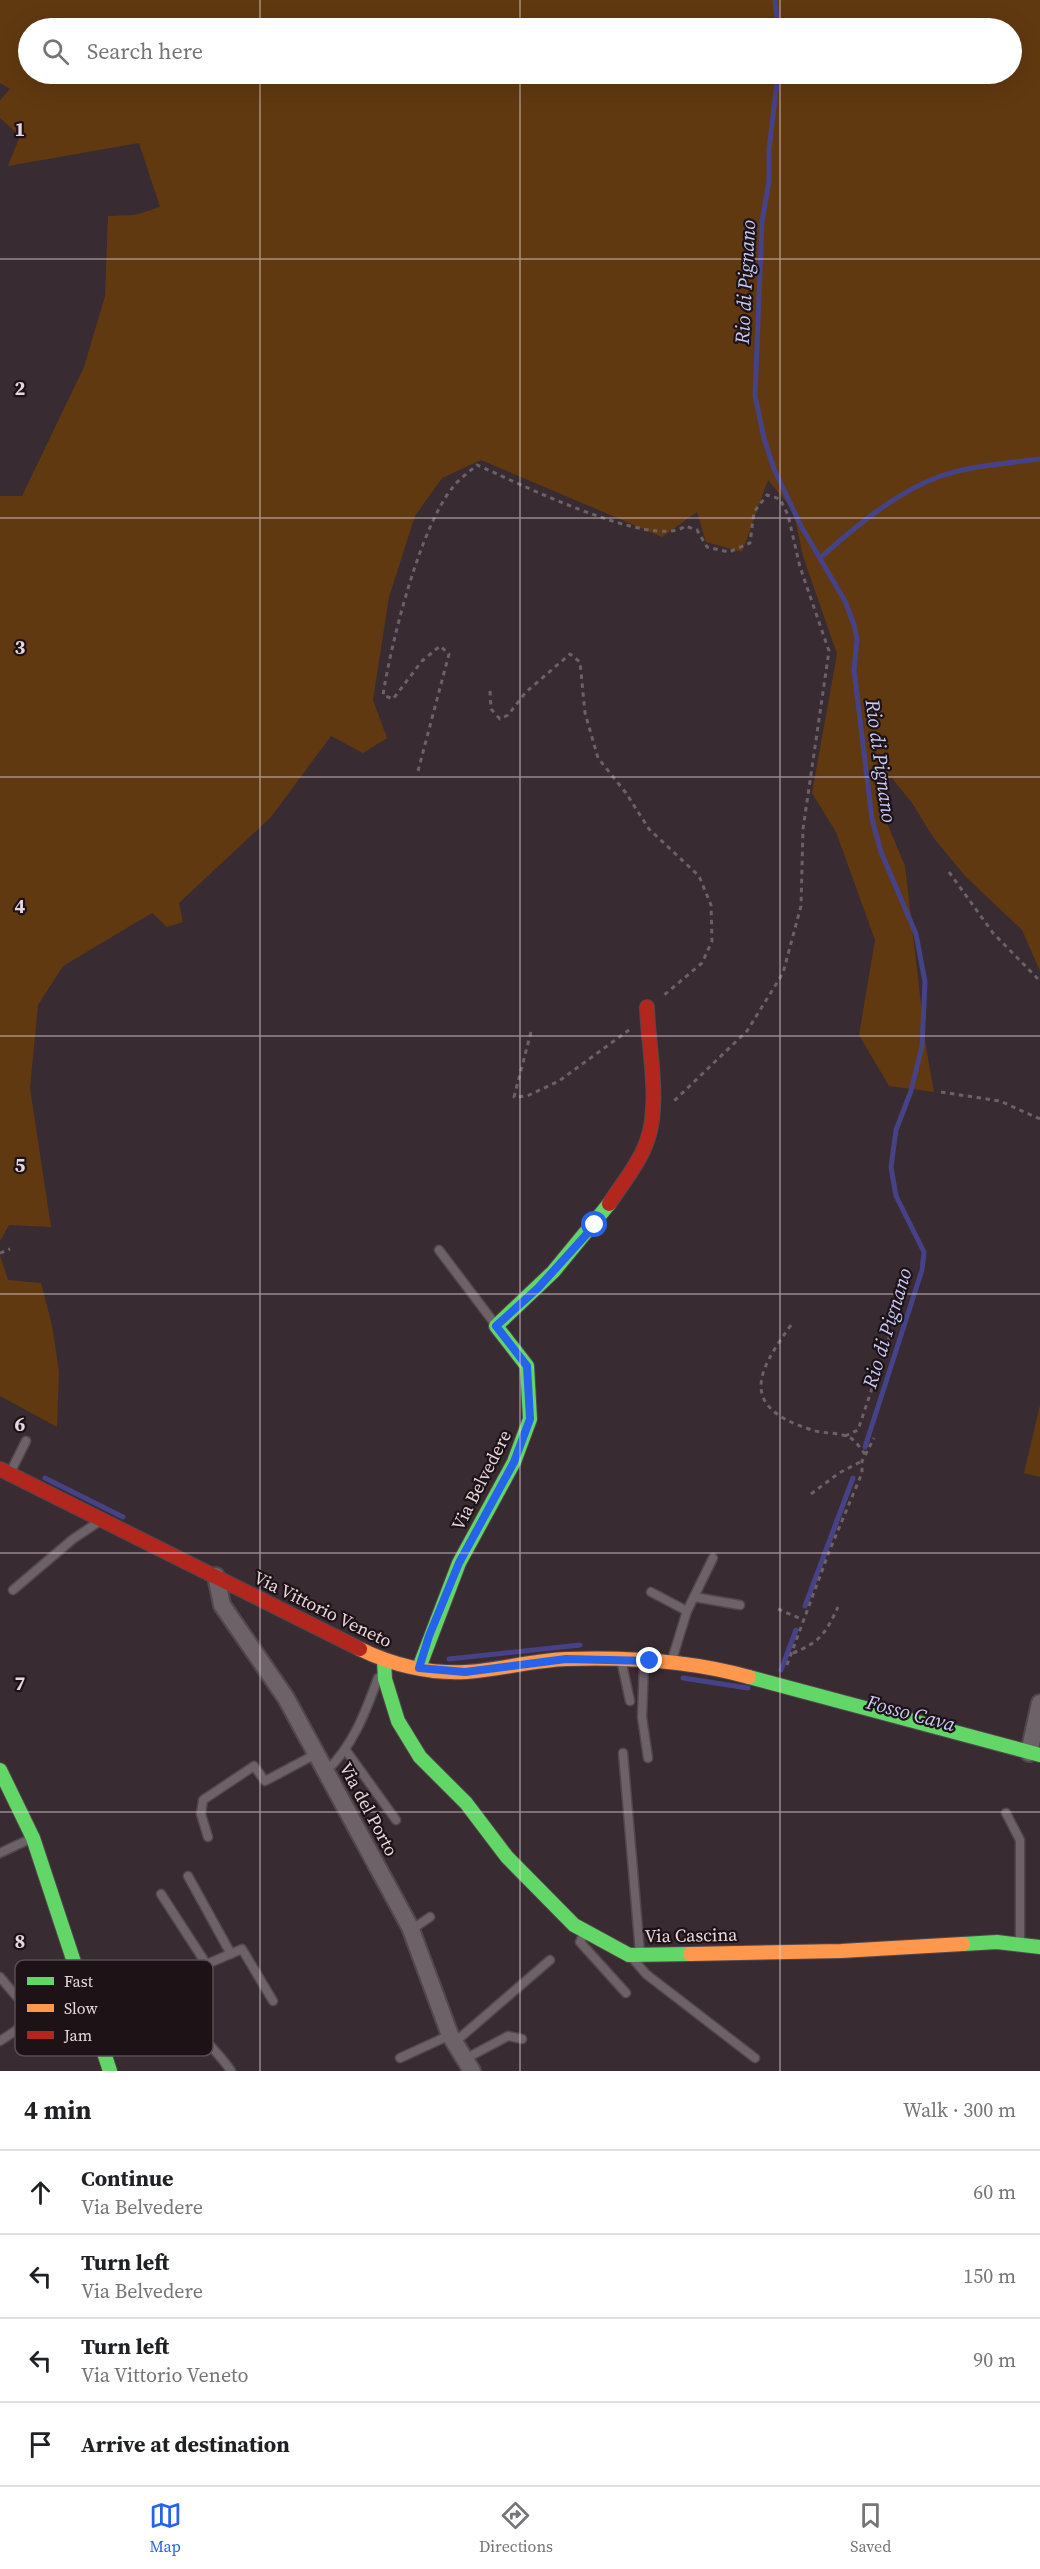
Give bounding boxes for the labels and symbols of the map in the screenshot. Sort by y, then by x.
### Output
text: 1 [15,115,25,143]
water label: Rio di Pignano [728,219,762,346]
text: 2 [15,374,26,402]
text: 3 [15,633,26,661]
water label: Rio di Pignano [858,697,904,825]
text: 4 [15,892,26,920]
text: 5 [15,1151,26,1179]
route start [581,1211,607,1237]
water label: Rio di Pignano [855,1264,919,1392]
text: 6 [15,1410,26,1438]
street label: Via Belvedere [445,1425,517,1535]
street label: Via Vittorio Veneto [250,1565,396,1653]
route end [636,1647,662,1673]
text: 7 [15,1669,26,1697]
water label: Fosso Cava [863,1687,959,1738]
street label: Via del Porto [334,1758,404,1860]
street label: Via Cascina [644,1922,738,1948]
text: 8 [15,1927,25,1955]
legend [15,1960,213,2056]
text: Fast [64,1970,94,1992]
text: Slow [64,1997,99,2019]
text: Jam [63,2024,92,2046]

